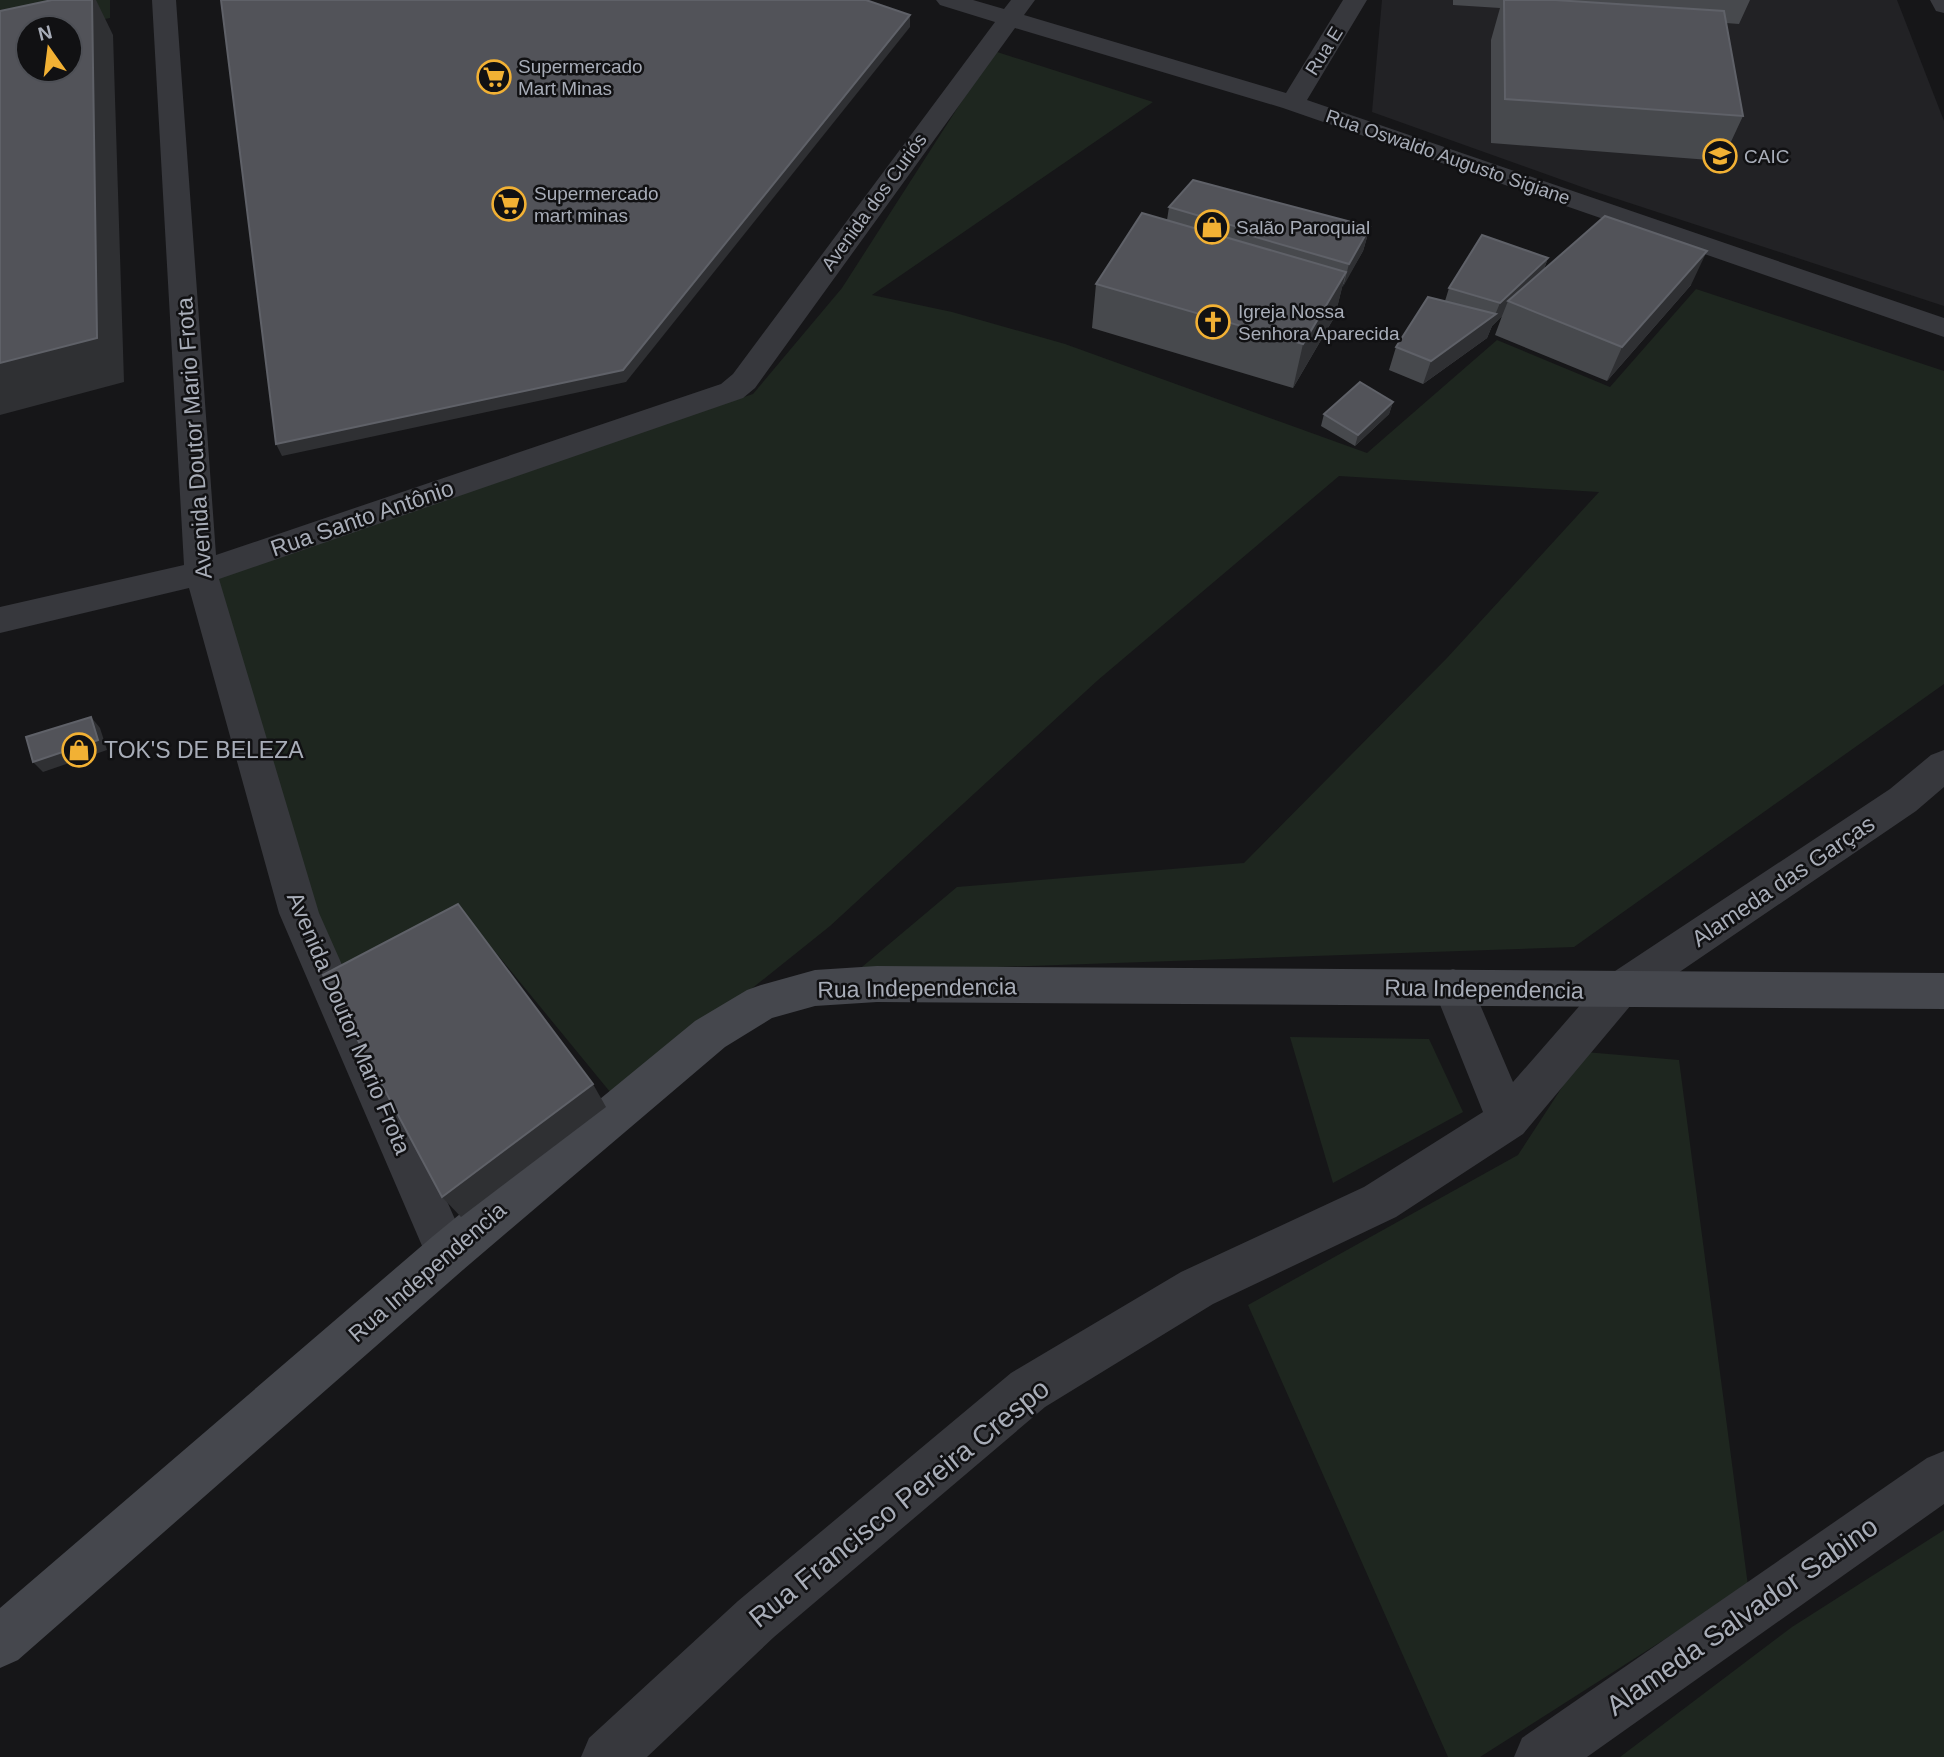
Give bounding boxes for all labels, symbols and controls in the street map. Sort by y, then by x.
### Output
north arrow [14,14,84,84]
text: N [36,21,54,45]
street label: Rua E [1301,23,1347,79]
place label: Supermercado Mart Minas [518,56,643,99]
supermarket icon: Supermercado Mart Minas [475,58,513,96]
street label: Rua Oswaldo Augusto Sigiane [1323,105,1573,209]
street label: Avenida dos Curiós [817,129,931,275]
school or university icon: CAIC [1701,137,1739,175]
place label: CAIC [1744,146,1789,167]
place label: Supermercado mart minas [534,183,659,226]
supermarket icon: Supermercado mart minas [490,185,528,223]
shop icon: Salão Paroquial [1193,208,1231,246]
place label: Salão Paroquial [1236,217,1370,238]
street label: Avenida Doutor Mario Frota [171,296,217,580]
place label: Igreja Nossa Senhora Aparecida [1238,301,1400,344]
church icon: Igreja Nossa Senhora Aparecida [1194,303,1232,341]
street label: Rua Santo Antônio [267,474,457,562]
shop icon: TOK'S DE BELEZA [60,731,98,769]
place label: TOK'S DE BELEZA [104,737,304,763]
street label: Alameda das Garças [1687,810,1879,952]
street label: Avenida Doutor Mario Frota [282,888,416,1158]
street label: Rua Independencia [817,973,1017,1003]
street label: Rua Independencia [1384,974,1584,1004]
street label: Rua Independencia [343,1197,511,1347]
street label: Rua Francisco Pereira Crespo [743,1372,1055,1634]
street label: Alameda Salvador Sabino [1601,1510,1883,1722]

